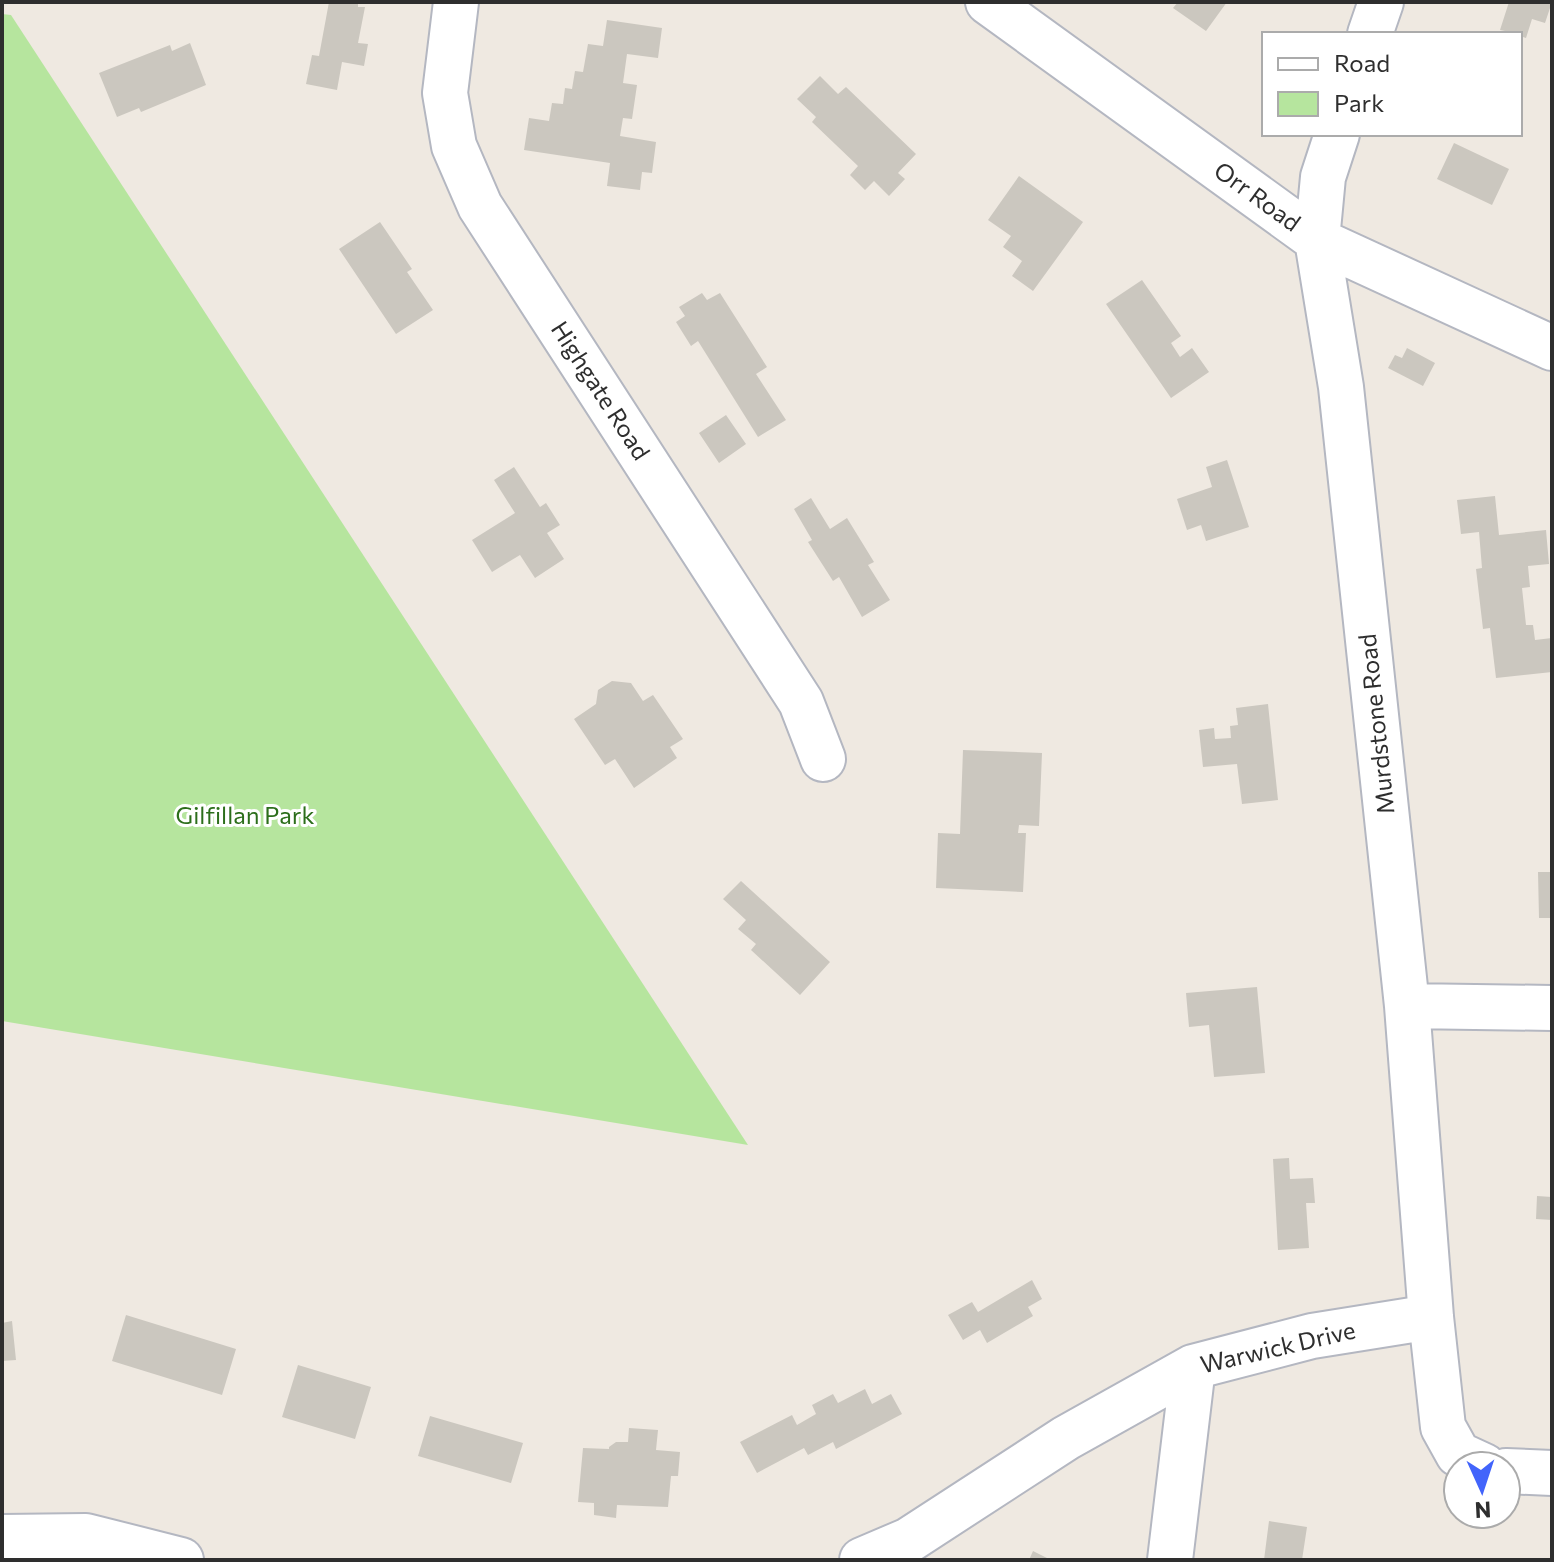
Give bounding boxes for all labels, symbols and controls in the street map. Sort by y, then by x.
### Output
legend [1262,32,1522,136]
text: Road [1334,48,1390,77]
text: Park [1334,88,1384,117]
street label: Orr Road [1209,155,1307,237]
street label: Highgate Road [546,315,657,465]
street label: Murdstone Road [1352,632,1399,816]
park label: Gilfillan Park [176,800,314,829]
street label: Warwick Drive [1197,1315,1358,1378]
north arrow [1442,1450,1522,1530]
text: N [1474,1497,1492,1524]

